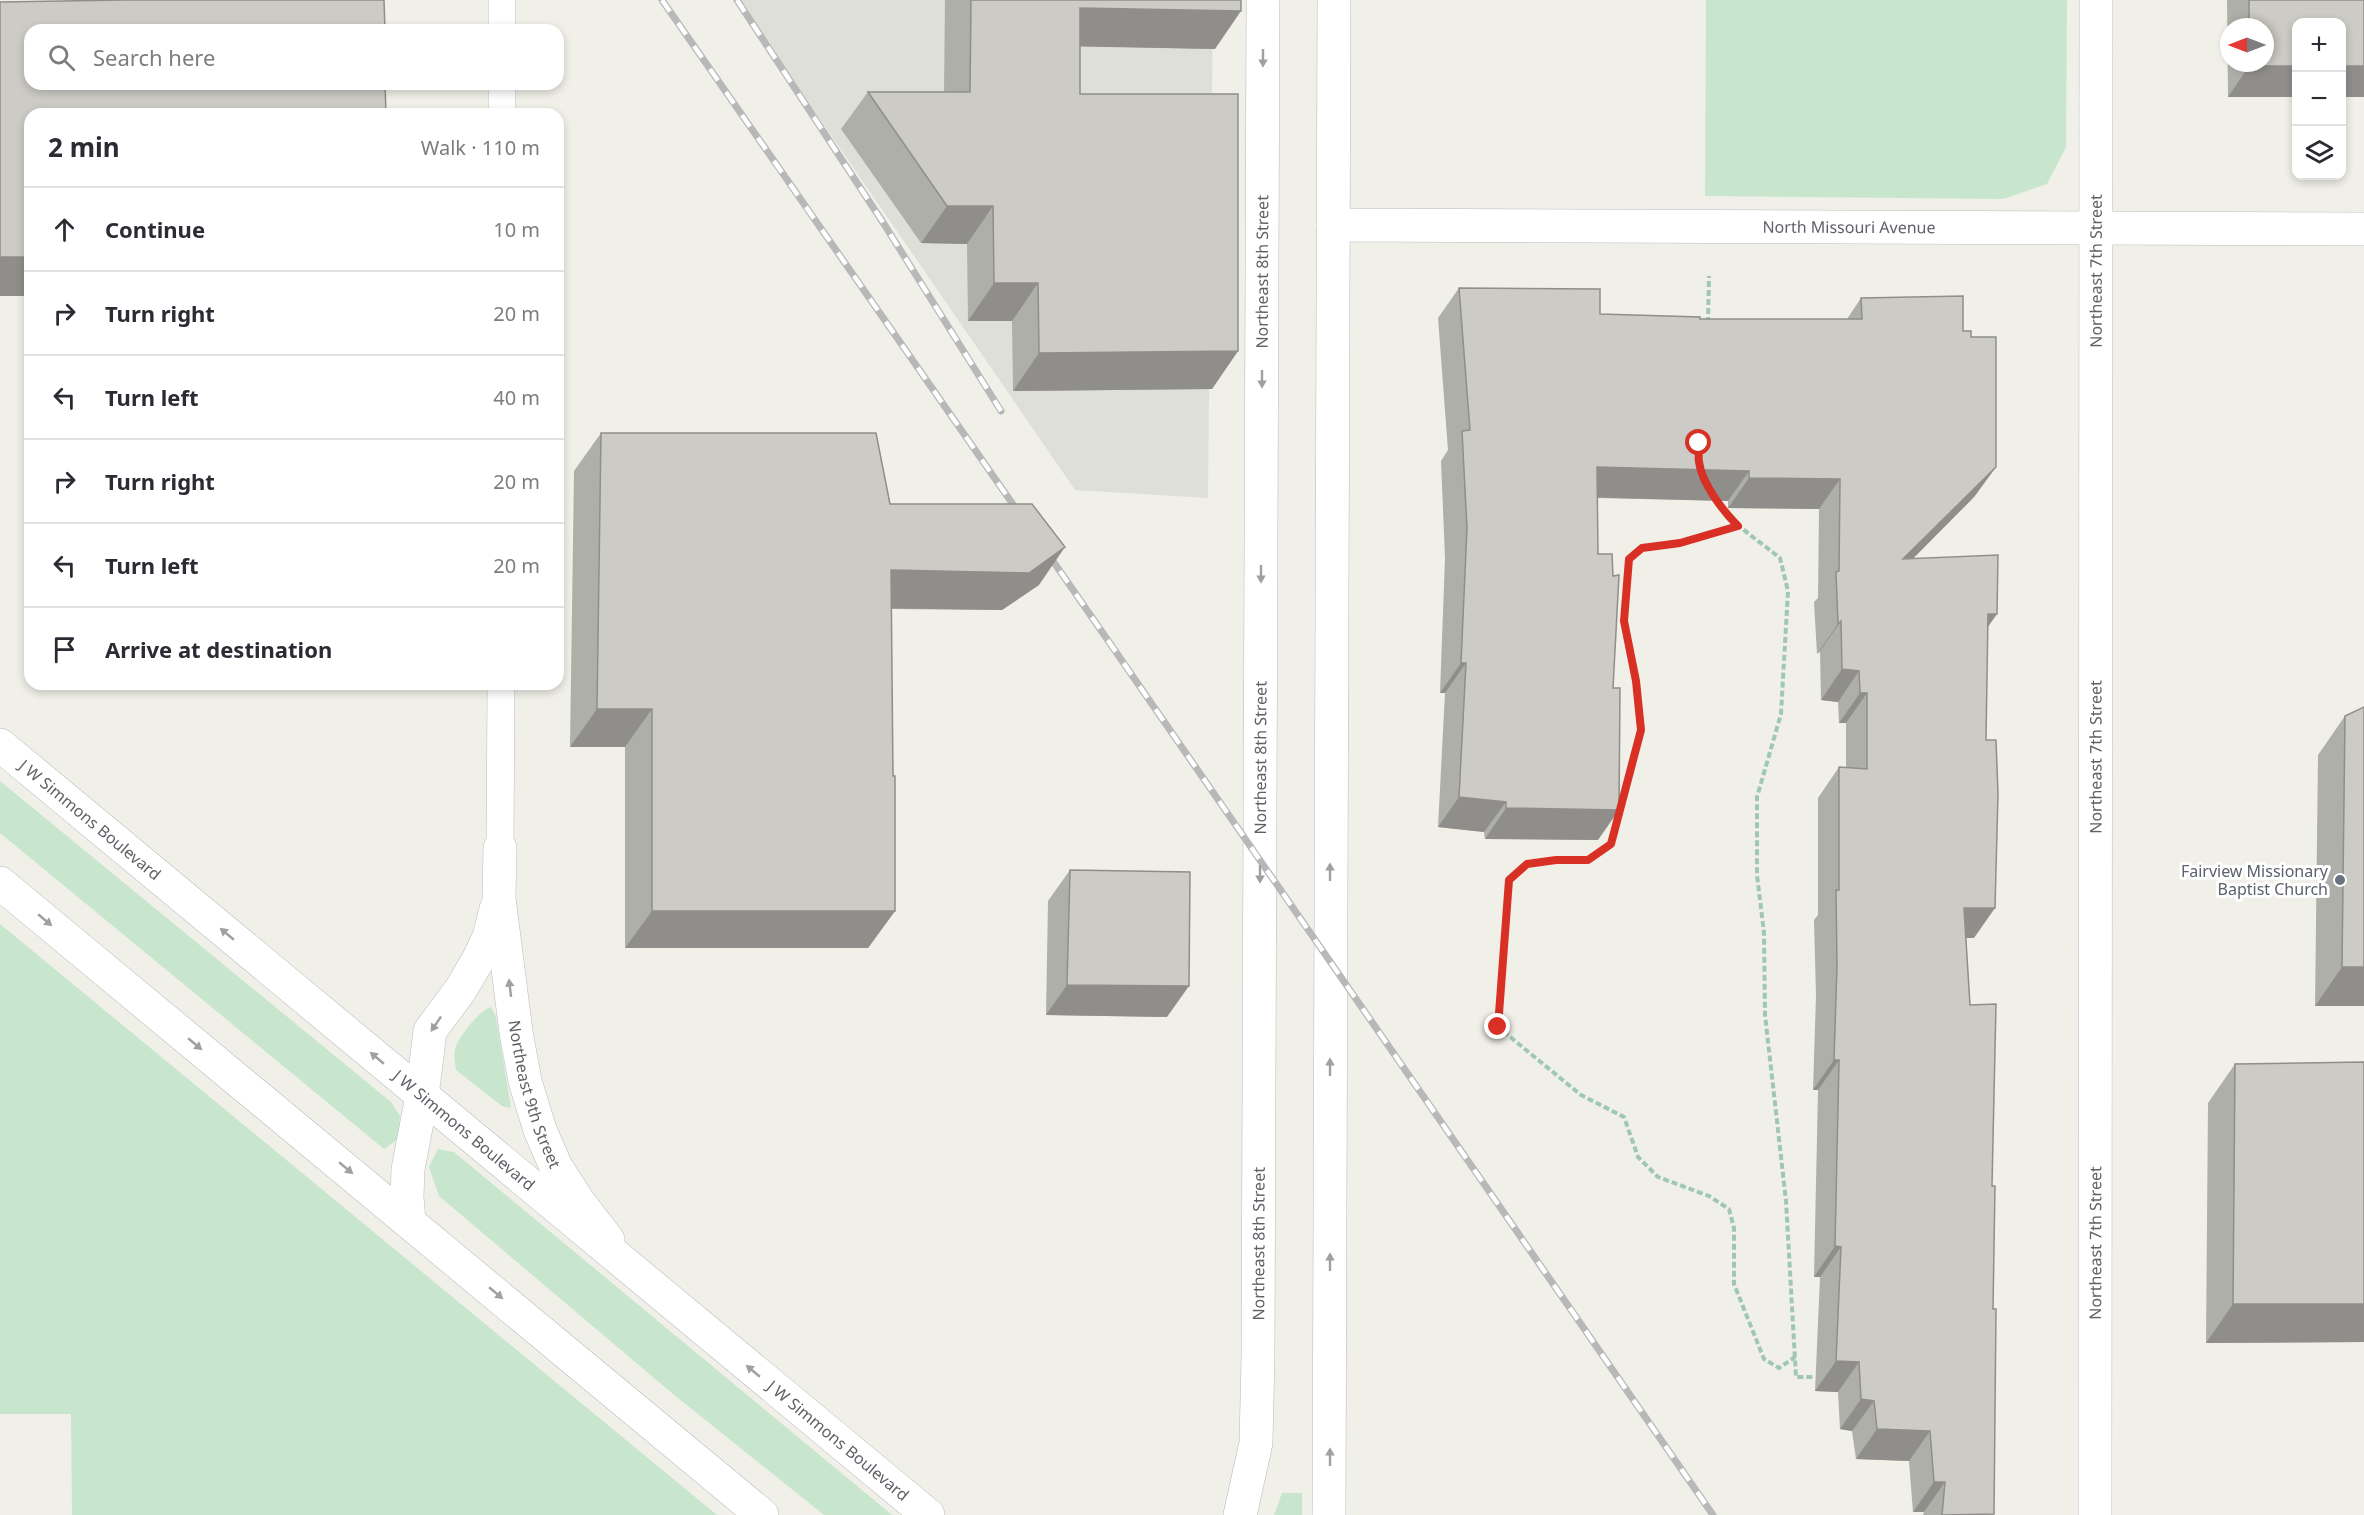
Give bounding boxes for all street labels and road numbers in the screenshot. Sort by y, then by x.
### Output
street label: Northeast 7th Street [2085,194,2107,348]
street label: Northeast 8th Street [1251,195,1273,349]
street label: North Missouri Avenue [1762,216,1936,238]
street label: Northeast 7th Street [2084,680,2107,834]
street label: Northeast 8th Street [1249,681,1271,835]
street label: J W Simmons Boulevard [13,753,166,885]
street label: Northeast 9th Street [504,1019,566,1172]
street label: J W Simmons Boulevard [387,1063,540,1195]
street label: Northeast 7th Street [2084,1166,2106,1320]
street label: Northeast 8th Street [1247,1167,1270,1321]
street label: J W Simmons Boulevard [761,1374,914,1506]

